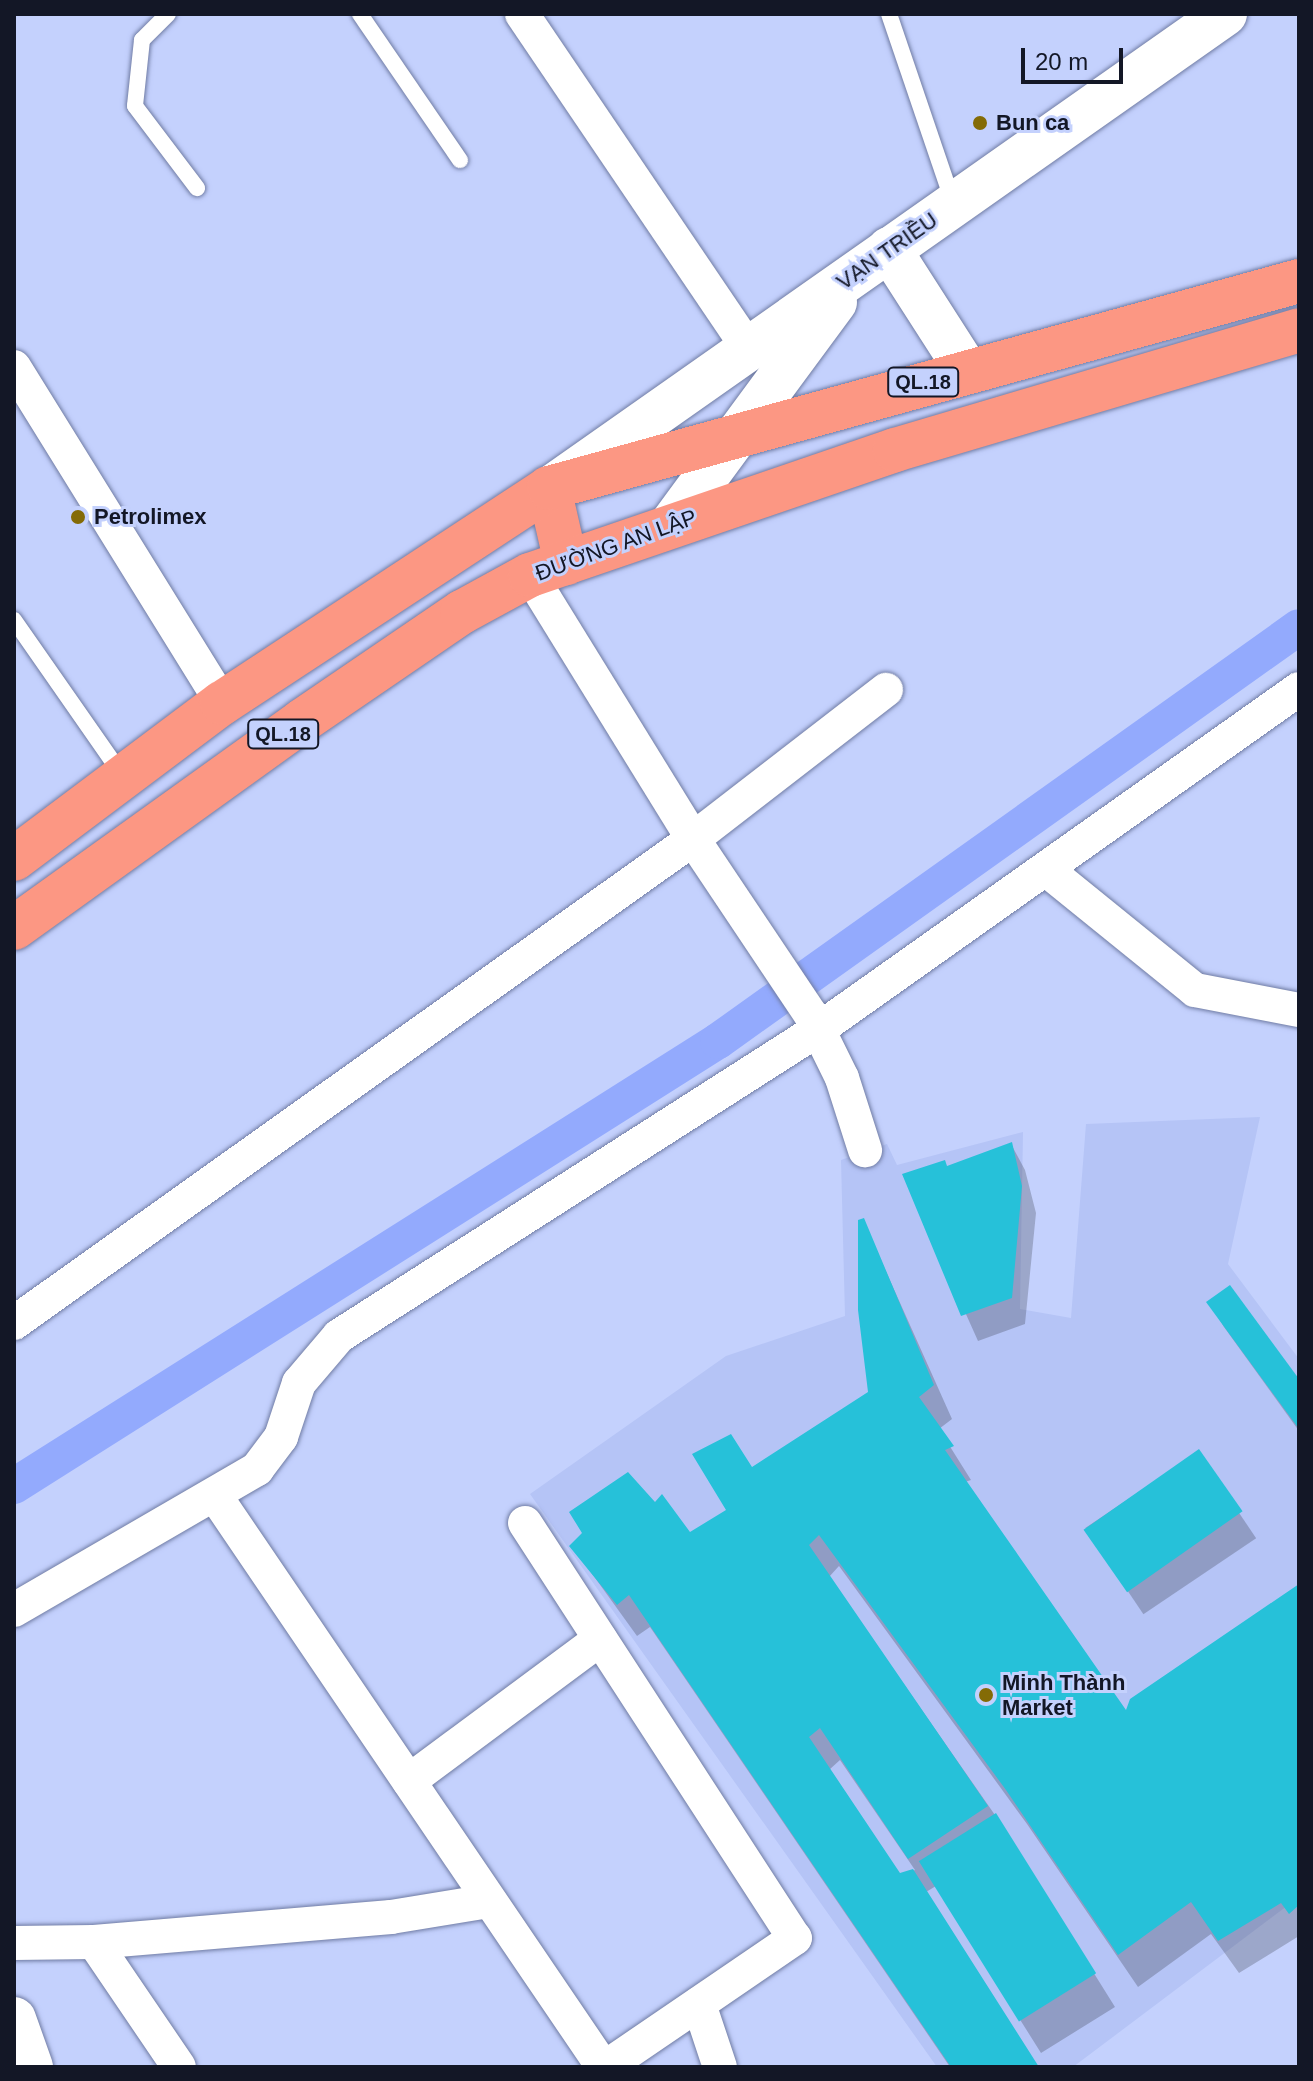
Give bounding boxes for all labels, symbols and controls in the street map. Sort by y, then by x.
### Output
scale bar [1025,32,1127,82]
text: 20 m [1035,48,1088,75]
place label: Bun ca [996,110,1069,136]
marker: Bun ca [971,114,989,132]
street label: VẠN TRIỀU [831,207,943,295]
road number: QL.18 [887,366,959,398]
street label: ĐƯỜNG AN LẬP [531,503,701,587]
place label: Petrolimex [94,504,206,530]
marker: Petrolimex [69,508,87,526]
road number: QL.18 [247,718,319,750]
place label: Minh Thành Market [1002,1669,1125,1720]
marker: Minh Thành Market [977,1686,995,1704]

